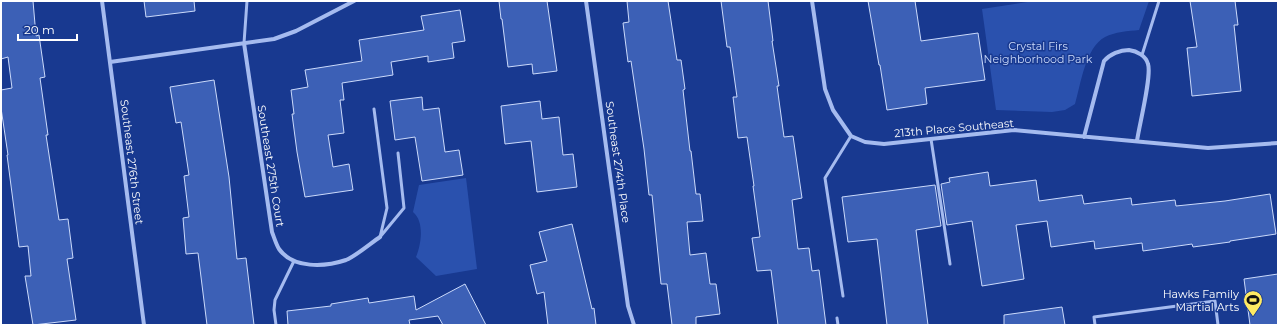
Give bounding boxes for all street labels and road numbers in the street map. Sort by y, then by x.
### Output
street label: Southeast 276th Street [117,99,147,226]
street label: Southeast 274th Place [603,100,634,224]
street label: Southeast 275th Court [254,104,288,228]
street label: 213th Place Southeast [894,116,1015,140]

